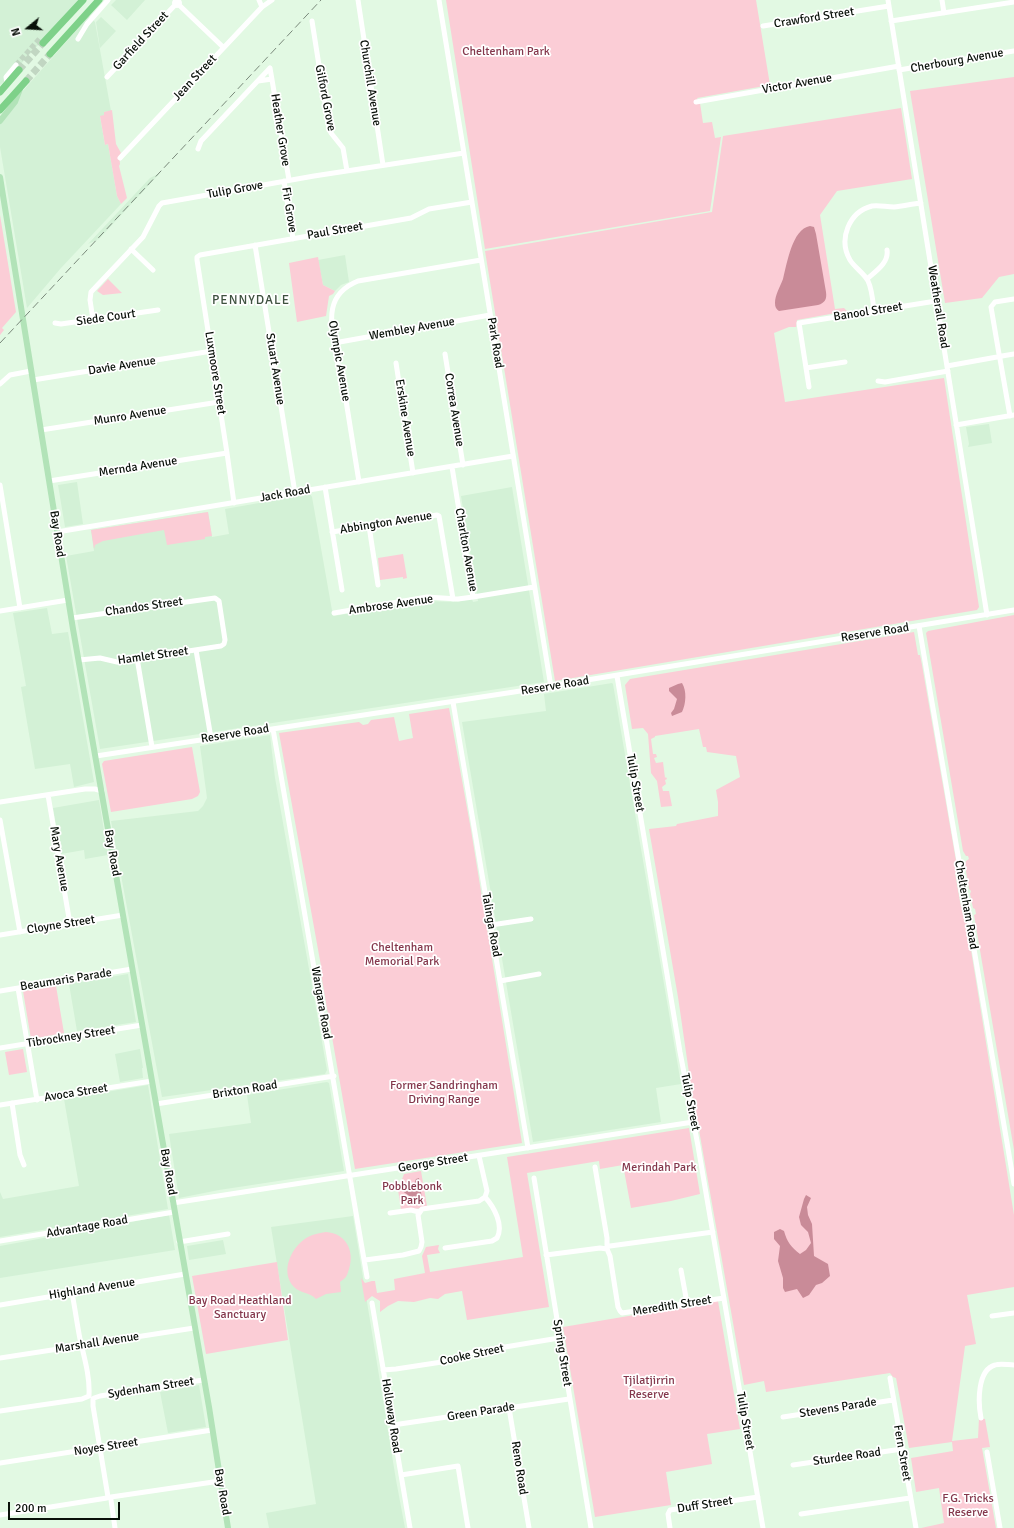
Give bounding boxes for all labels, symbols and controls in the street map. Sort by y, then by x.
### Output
street label: Crawford Street [773,5,855,31]
north arrow [8,8,48,48]
street label: Garfield Street [110,9,172,73]
text: N [9,26,23,38]
street label: Churchill Avenue [356,39,384,127]
park label: Cheltenham Park [462,45,550,59]
street label: Cherbourg Avenue [909,46,1005,76]
street label: Jean Street [170,52,220,104]
street label: Gilford Grove [312,64,338,132]
street label: Victor Avenue [761,71,833,97]
street label: Heather Grove [267,93,293,167]
street label: Tulip Grove [206,178,264,202]
street label: Fir Grove [278,186,300,234]
street label: Paul Street [306,219,364,243]
street label: Weatherall Road [924,264,952,350]
district label: PENNYDALE [212,293,290,309]
street label: Banool Street [832,299,904,325]
street label: Siede Court [75,307,137,329]
street label: Wembley Avenue [368,314,456,344]
street label: Park Road [484,316,506,370]
street label: Olympic Avenue [325,319,353,403]
street label: Luxmoore Street [201,330,229,416]
street label: Stuart Avenue [262,332,288,406]
street label: Davie Avenue [87,354,157,378]
street label: Correa Avenue [441,372,467,448]
street label: Erskine Avenue [392,378,418,458]
street label: Munro Avenue [93,403,167,429]
street label: Mernda Avenue [98,454,178,480]
street label: Jack Road [259,482,311,506]
street label: Charlton Avenue [452,507,480,593]
street label: Abbington Avenue [339,509,433,537]
street label: Bay Road [46,510,68,558]
street label: Ambrose Avenue [348,592,434,618]
street label: Chandos Street [104,594,184,620]
street label: Reserve Road [840,621,910,645]
street label: Hamlet Street [117,644,189,668]
street label: Reserve Road [520,674,590,698]
street label: Reserve Road [200,722,270,746]
street label: Tulip Street [623,753,647,813]
street label: Mary Avenue [46,825,72,893]
street label: Bay Road [101,829,123,877]
street label: Cheltenham Road [951,859,981,951]
street label: Talinga Road [478,892,504,958]
street label: Cloyne Street [26,913,96,937]
park label: Cheltenham Memorial Park [365,941,439,969]
street label: Beaumaris Parade [19,966,113,994]
street label: Wangara Road [308,966,334,1040]
street label: Tibrockney Street [26,1023,116,1051]
street label: Tulip Street [677,1072,703,1132]
street label: Brixton Road [211,1078,279,1102]
park label: Former Sandringham Driving Range [390,1079,498,1107]
street label: Avoca Street [43,1081,109,1105]
street label: Bay Road [157,1148,179,1196]
street label: George Street [397,1150,469,1176]
park label: Merindah Park [622,1161,696,1175]
park label: Pobblebonk Park [382,1180,442,1208]
street label: Advantage Road [45,1213,129,1241]
street label: Highland Avenue [48,1275,136,1303]
street label: Meredith Street [631,1293,713,1319]
park label: Bay Road Heathland Sanctuary [188,1294,292,1322]
street label: Spring Street [550,1318,574,1388]
street label: Marshall Avenue [54,1329,140,1357]
street label: Cooke Street [439,1341,505,1369]
street label: Sydenham Street [107,1374,195,1402]
park label: Tjilatjirrin Reserve [623,1374,675,1402]
street label: Holloway Road [378,1378,404,1454]
street label: Tulip Street [733,1391,757,1451]
street label: Stevens Parade [798,1395,878,1421]
street label: Green Parade [446,1400,516,1424]
street label: Fern Street [890,1424,914,1482]
street label: Noyes Street [73,1435,139,1459]
street label: Reno Road [508,1440,530,1496]
street label: Sturdee Road [812,1445,882,1469]
street label: Bay Road [211,1468,233,1516]
park label: F.G. Tricks Reserve [942,1492,994,1520]
scale bar [10,1494,122,1520]
street label: Duff Street [676,1494,734,1516]
text: 200 m [15,1501,47,1516]

